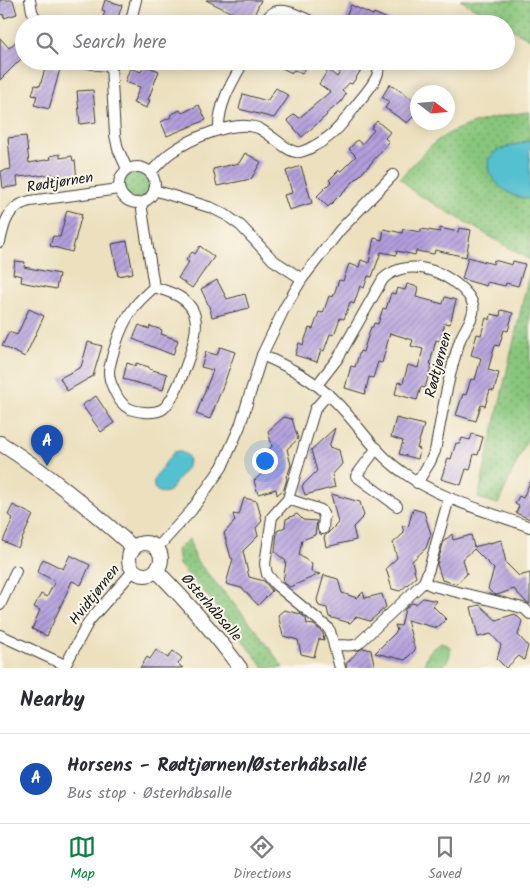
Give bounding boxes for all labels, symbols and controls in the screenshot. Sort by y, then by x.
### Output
search box [15,15,515,70]
text: Search here [73,28,167,58]
icon: search [33,29,61,57]
north arrow [410,85,455,130]
street label: Rødtjørnen [25,166,95,200]
street label: Rødtjørnen [419,329,459,401]
pin: A [31,425,63,466]
your location [252,448,278,474]
street label: Hvidtjørnen [63,559,127,631]
street label: Østerhåbsalle [175,569,248,648]
text: Nearby [20,684,85,717]
text: Horsens - Rødtjørnen/Østerhåbsallé [67,751,366,781]
text: A [31,766,41,791]
text: 120 m [469,766,510,791]
text: Bus stop · Østerhåbsalle [67,781,232,806]
tab: Map [68,833,96,885]
tab: Directions [233,833,291,885]
tab: Saved [428,833,462,885]

